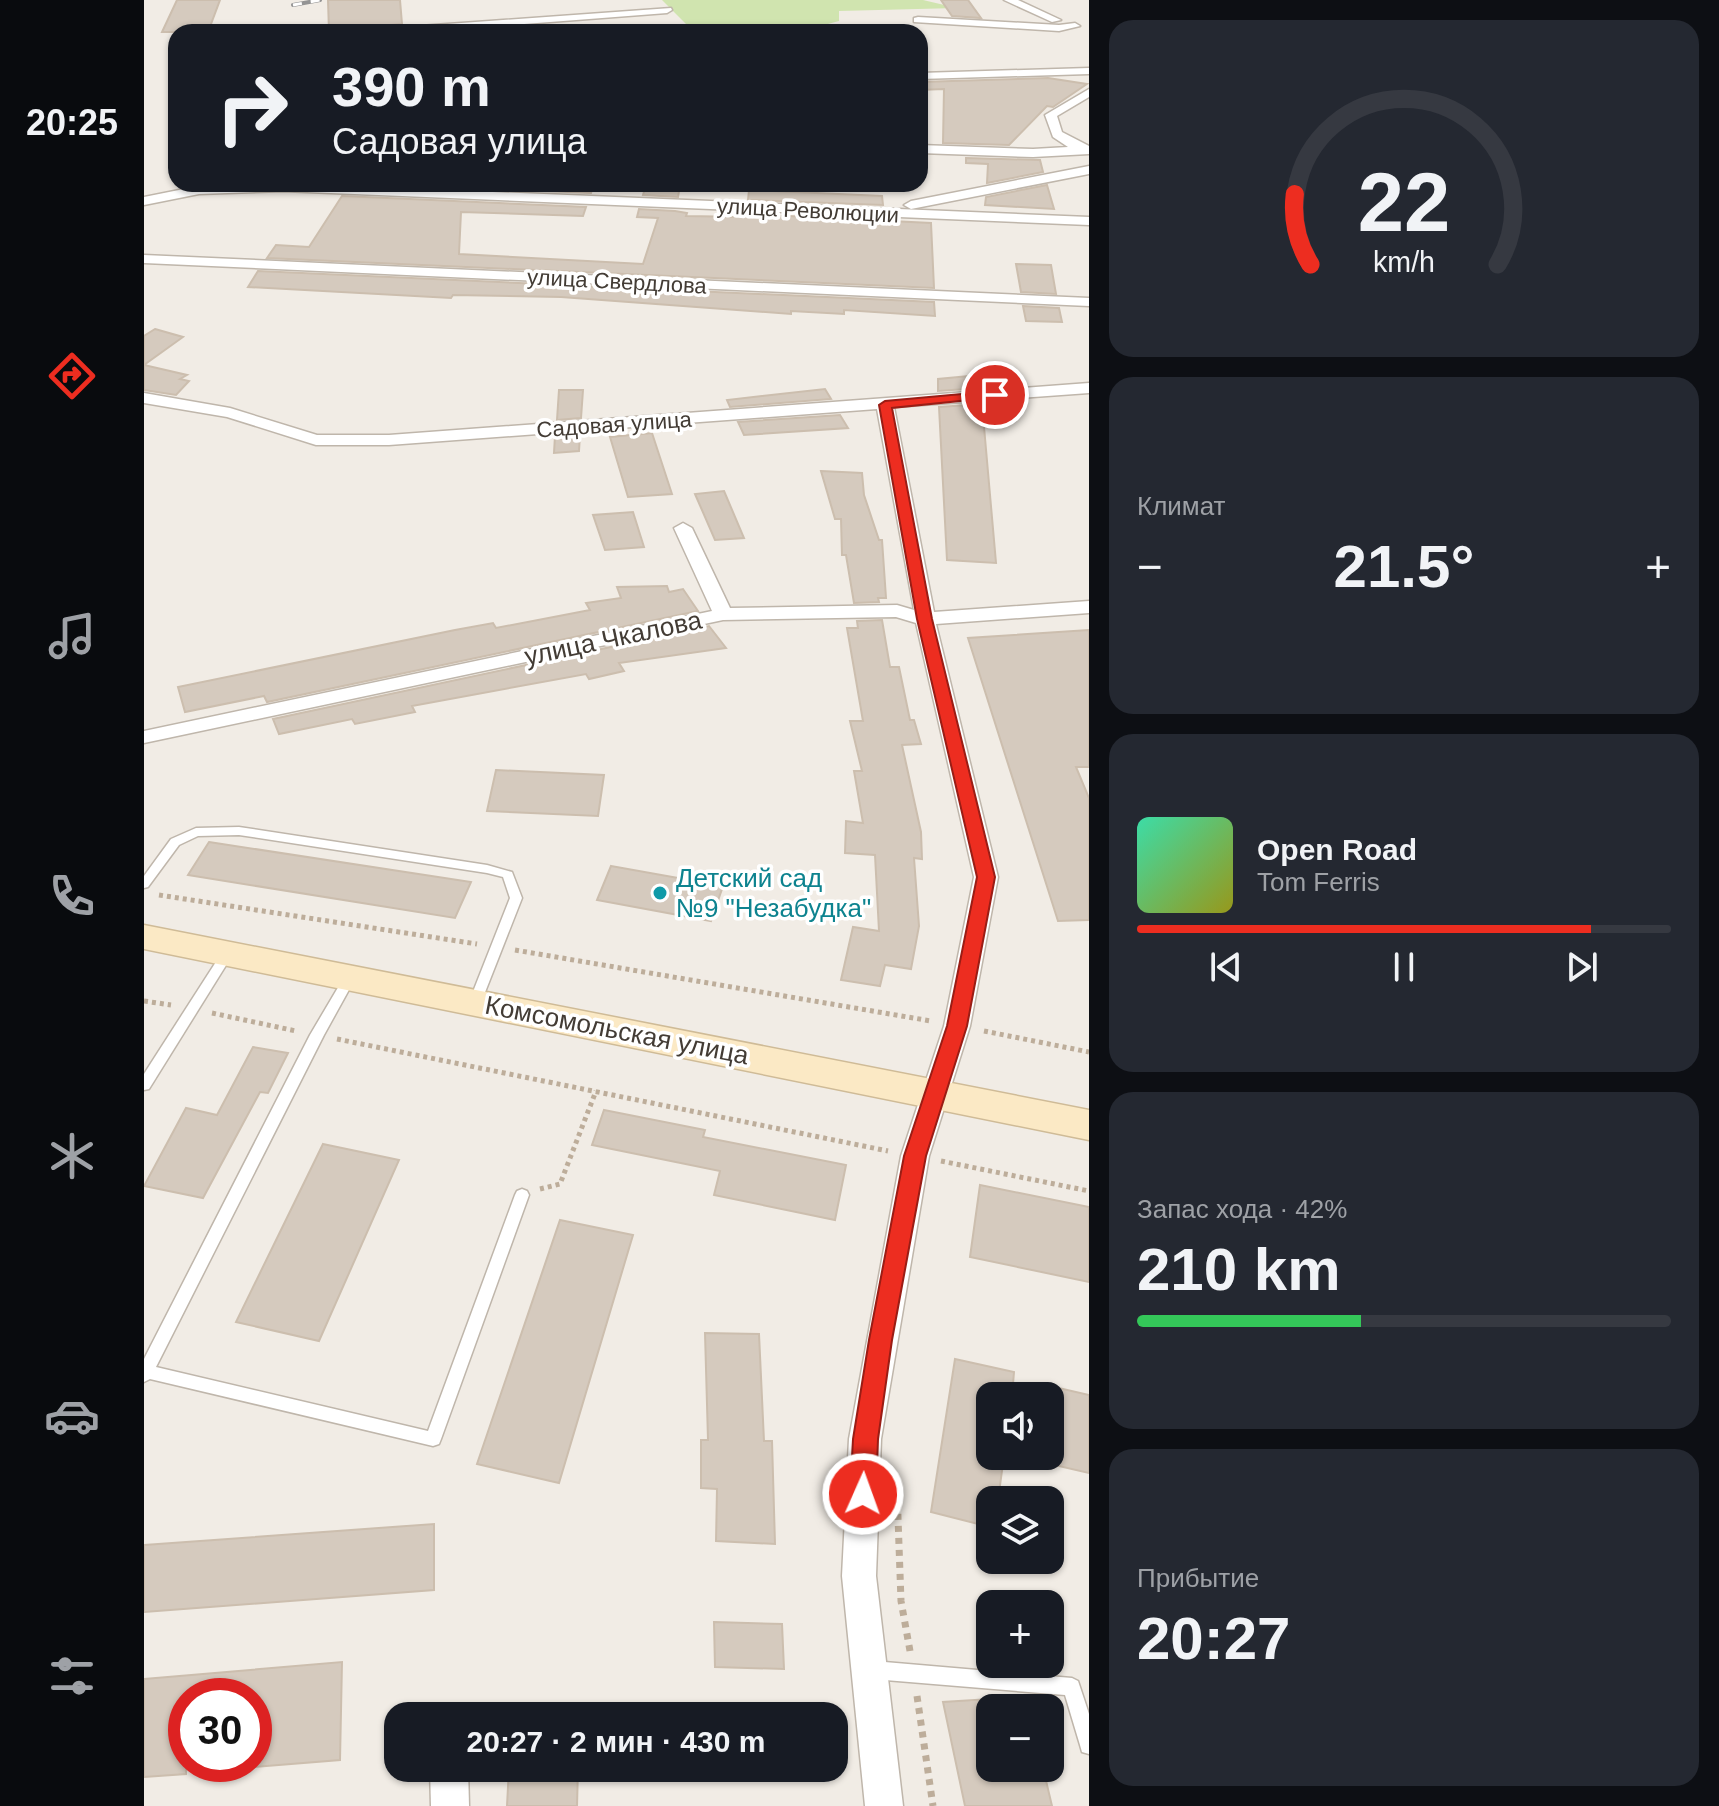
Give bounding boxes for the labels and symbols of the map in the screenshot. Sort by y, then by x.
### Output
street label: улица Революции [716,193,900,228]
street label: улица Свердлова [527,264,708,299]
pin [961,361,1029,429]
street label: Садовая улица [536,407,693,442]
street label: улица Чкалова [522,604,705,671]
place label: Детский сад №9 "Незабудка" [676,863,871,923]
marker: Детский сад №9 "Незабудка" [651,884,669,902]
street label: Комсомольская улица [483,990,752,1070]
position arrow [821,1452,905,1536]
speed limit sign: 30 [168,1678,272,1782]

